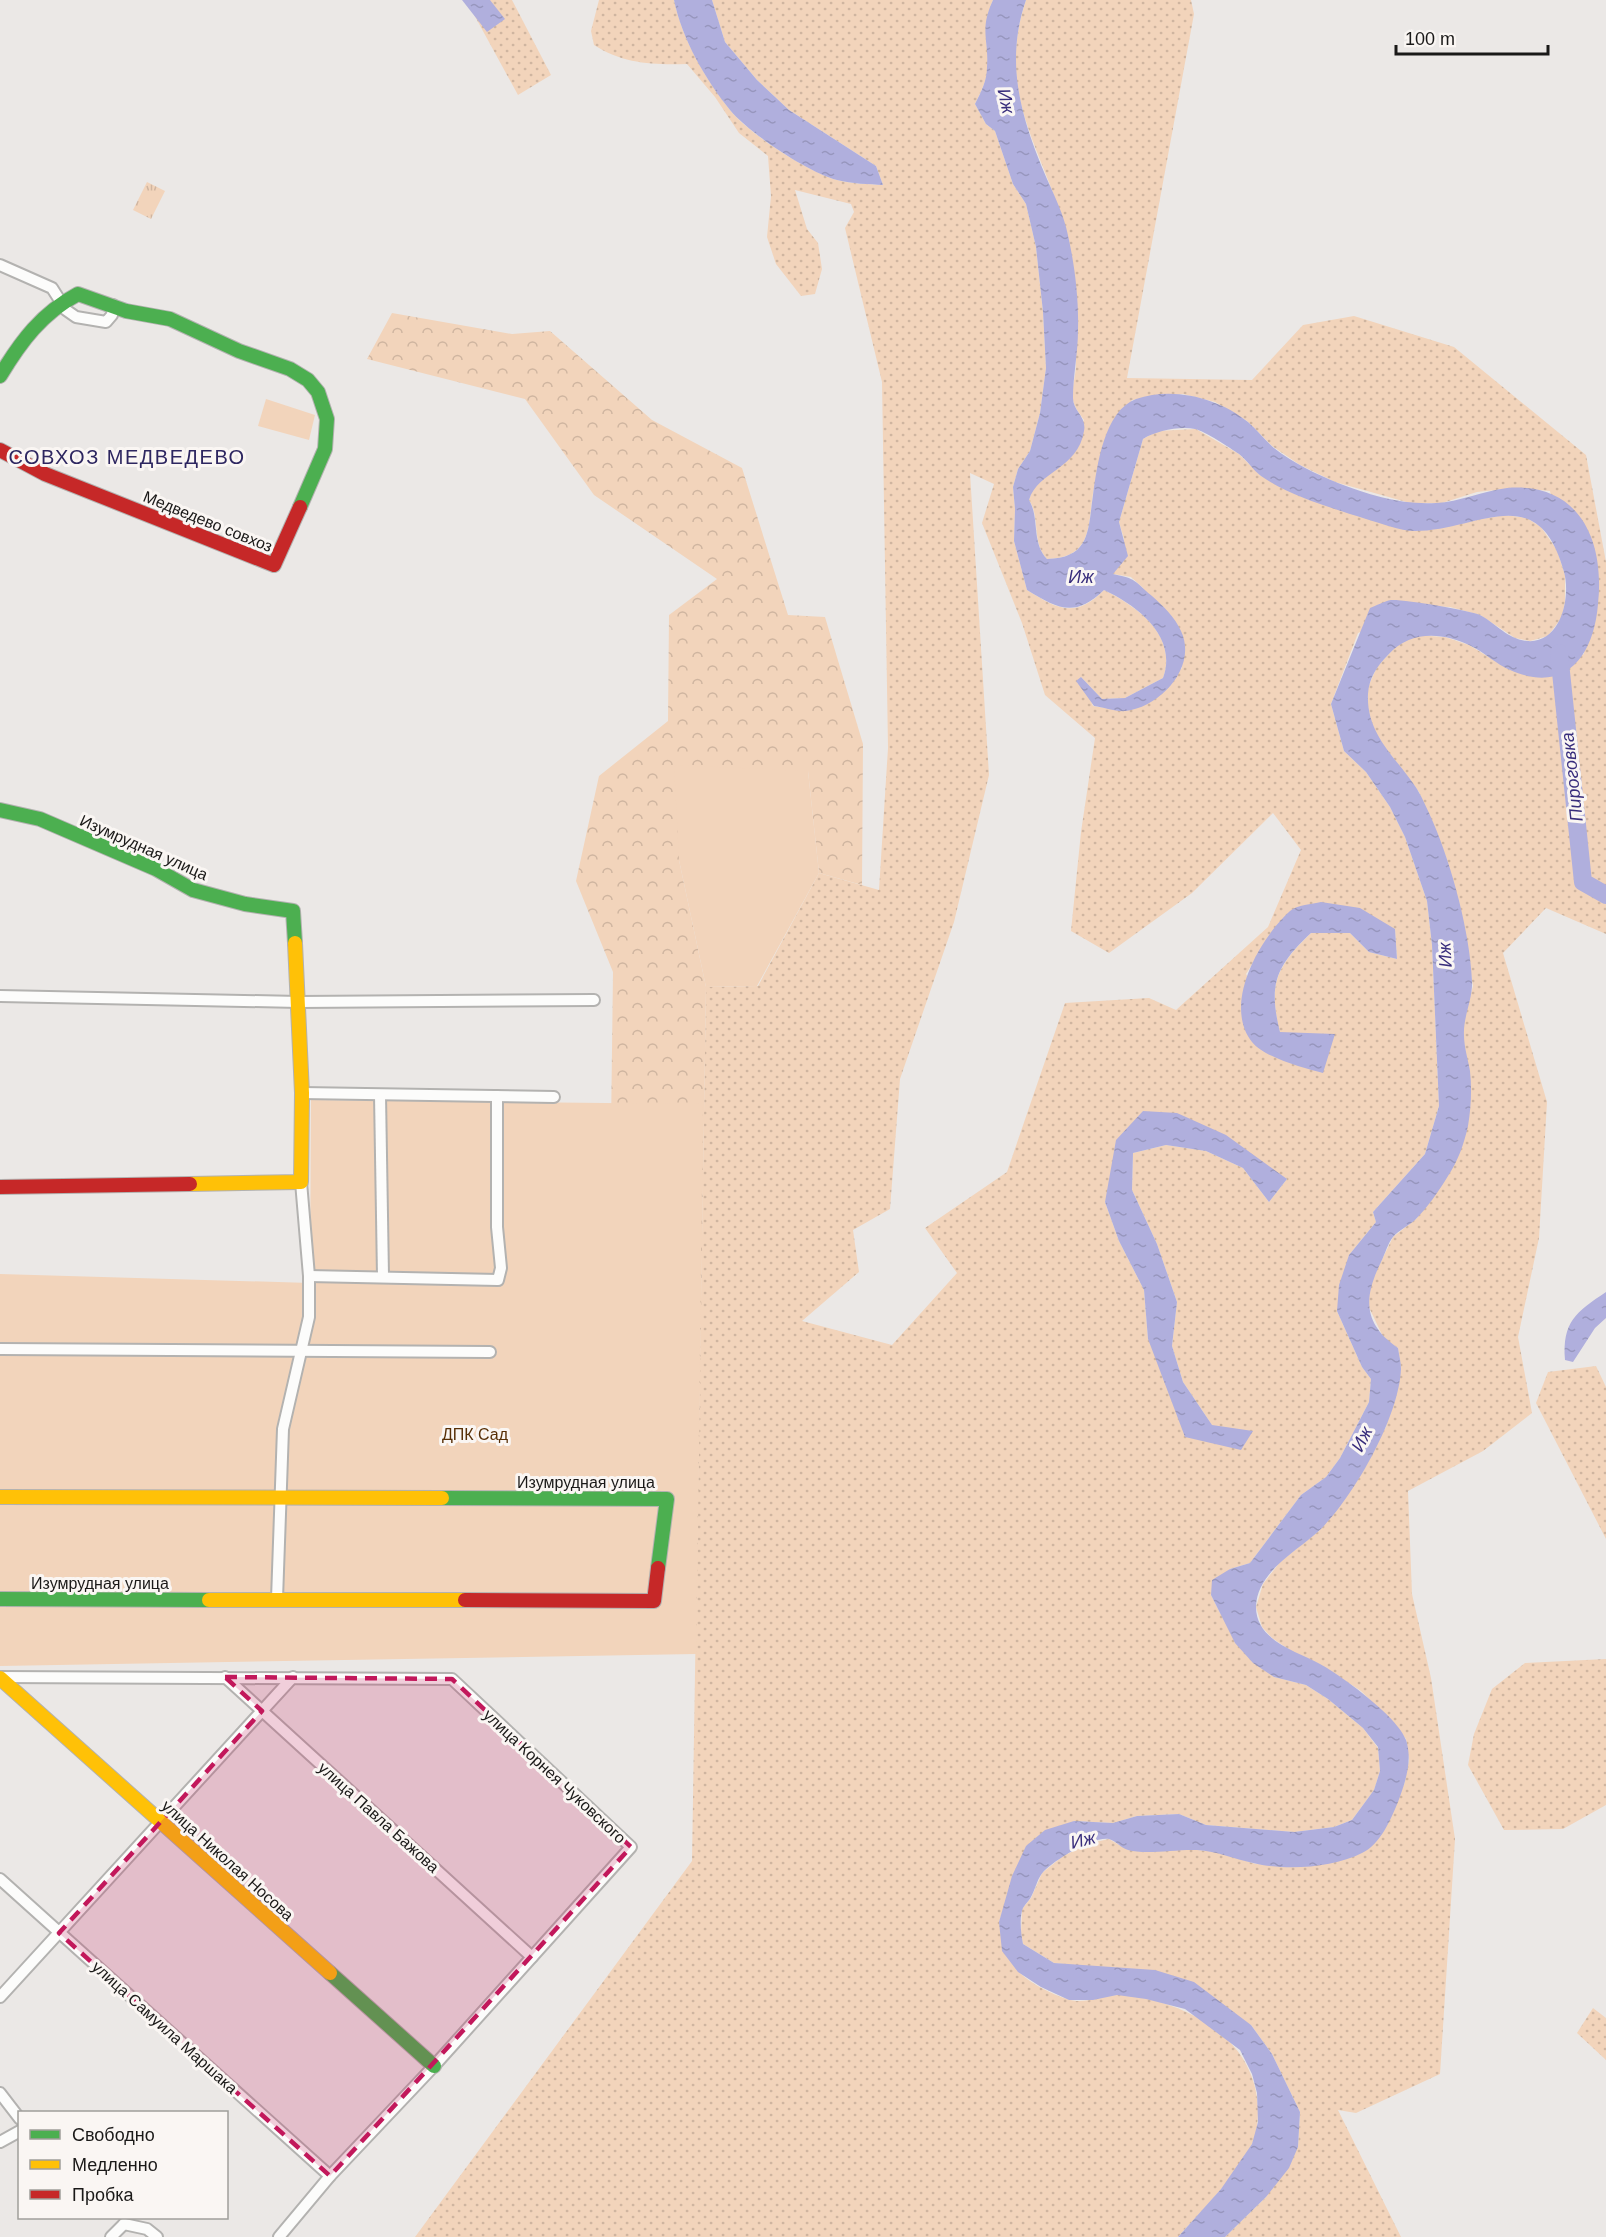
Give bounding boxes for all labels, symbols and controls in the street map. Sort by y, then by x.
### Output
scale bar [1396,18,1548,56]
text: 100 m [1405,29,1455,49]
water label: Иж [994,87,1019,117]
district label: СОВХОЗ МЕДВЕДЕВО [8,446,246,468]
street label: Медведево совхоз [141,488,275,555]
water label: Иж [1068,567,1095,587]
water label: Пироговка [1557,731,1587,823]
street label: Изумрудная улица [77,812,210,883]
water label: Иж [1434,940,1456,968]
water label: Иж [1347,1422,1377,1455]
park label: ДПК Сад [442,1426,509,1443]
street label: Изумрудная улица [517,1474,655,1491]
street label: Изумрудная улица [31,1575,169,1592]
street label: улица Корнея Чуковского [480,1706,629,1847]
street label: улица Павла Бажова [315,1759,442,1876]
street label: улица Николая Носова [159,1797,297,1924]
water label: Иж [1068,1827,1099,1853]
street label: улица Самуила Маршака [89,1958,241,2097]
legend [18,2111,228,2219]
text: Свободно [72,2125,155,2145]
text: Медленно [72,2155,158,2175]
text: Пробка [72,2185,135,2205]

